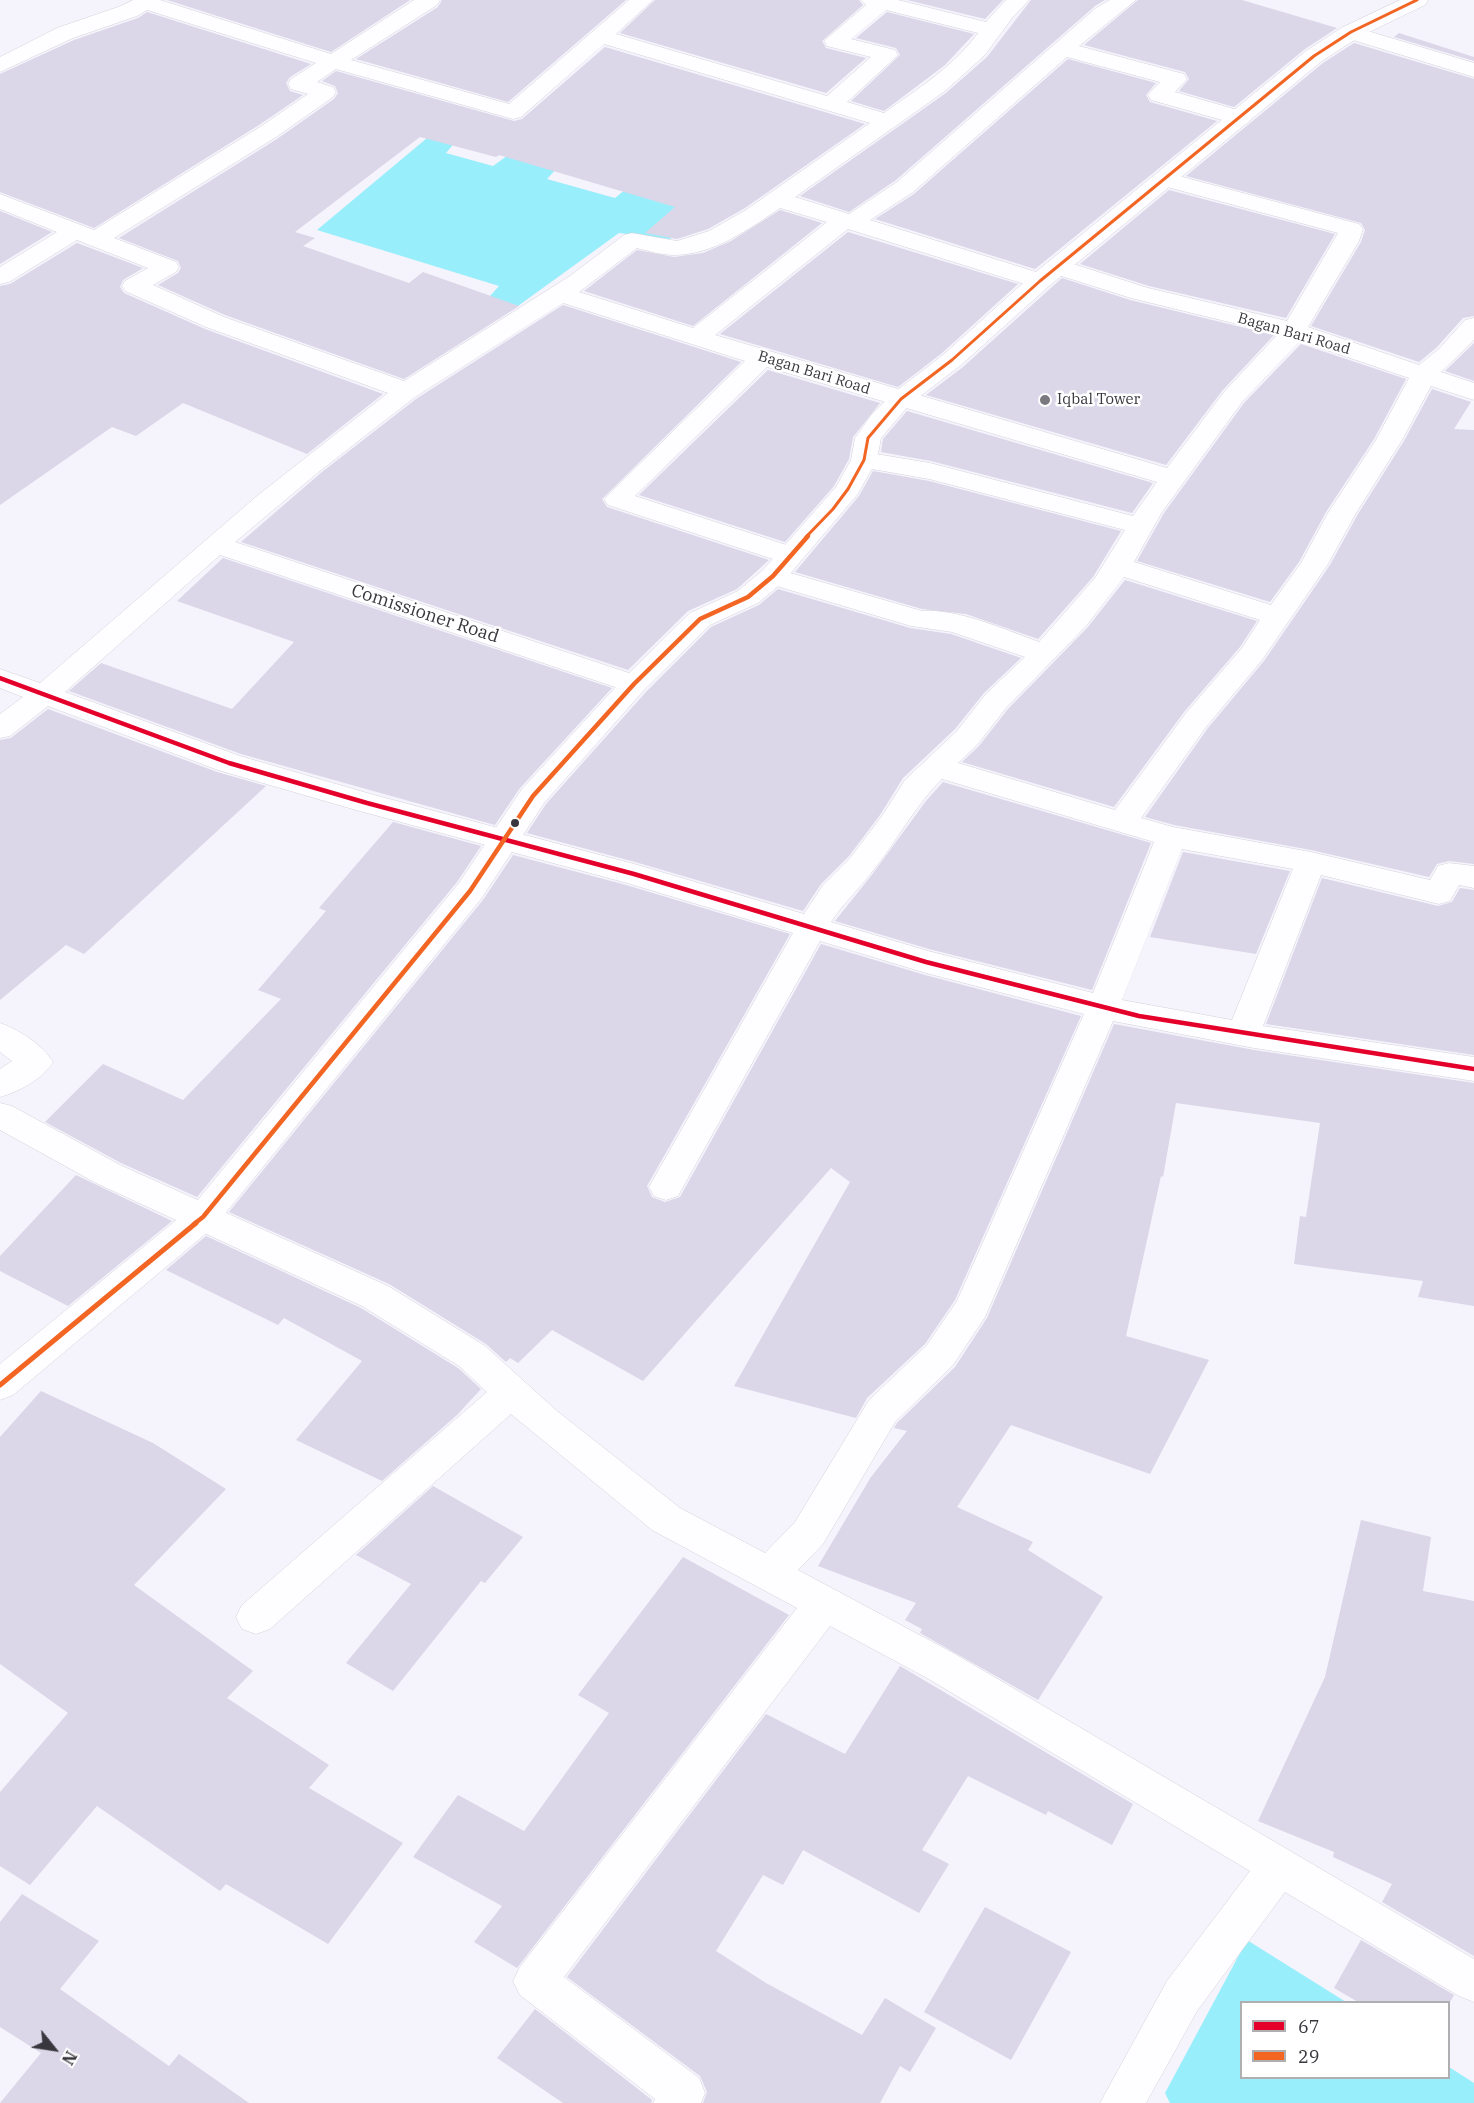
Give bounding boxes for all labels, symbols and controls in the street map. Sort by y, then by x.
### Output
street label: Bagan Bari Road [1236,309,1352,359]
street label: Bagan Bari Road [756,347,872,399]
place label: Iqbal Tower [1057,391,1140,409]
marker: Iqbal Tower [1038,393,1052,407]
street label: Comissioner Road [348,580,502,648]
unlabelled marker [509,817,521,829]
legend [1240,2001,1450,2079]
text: 67 [1298,2015,1320,2038]
north arrow [24,2019,84,2079]
text: 29 [1298,2045,1320,2068]
text: N [58,2048,81,2068]

